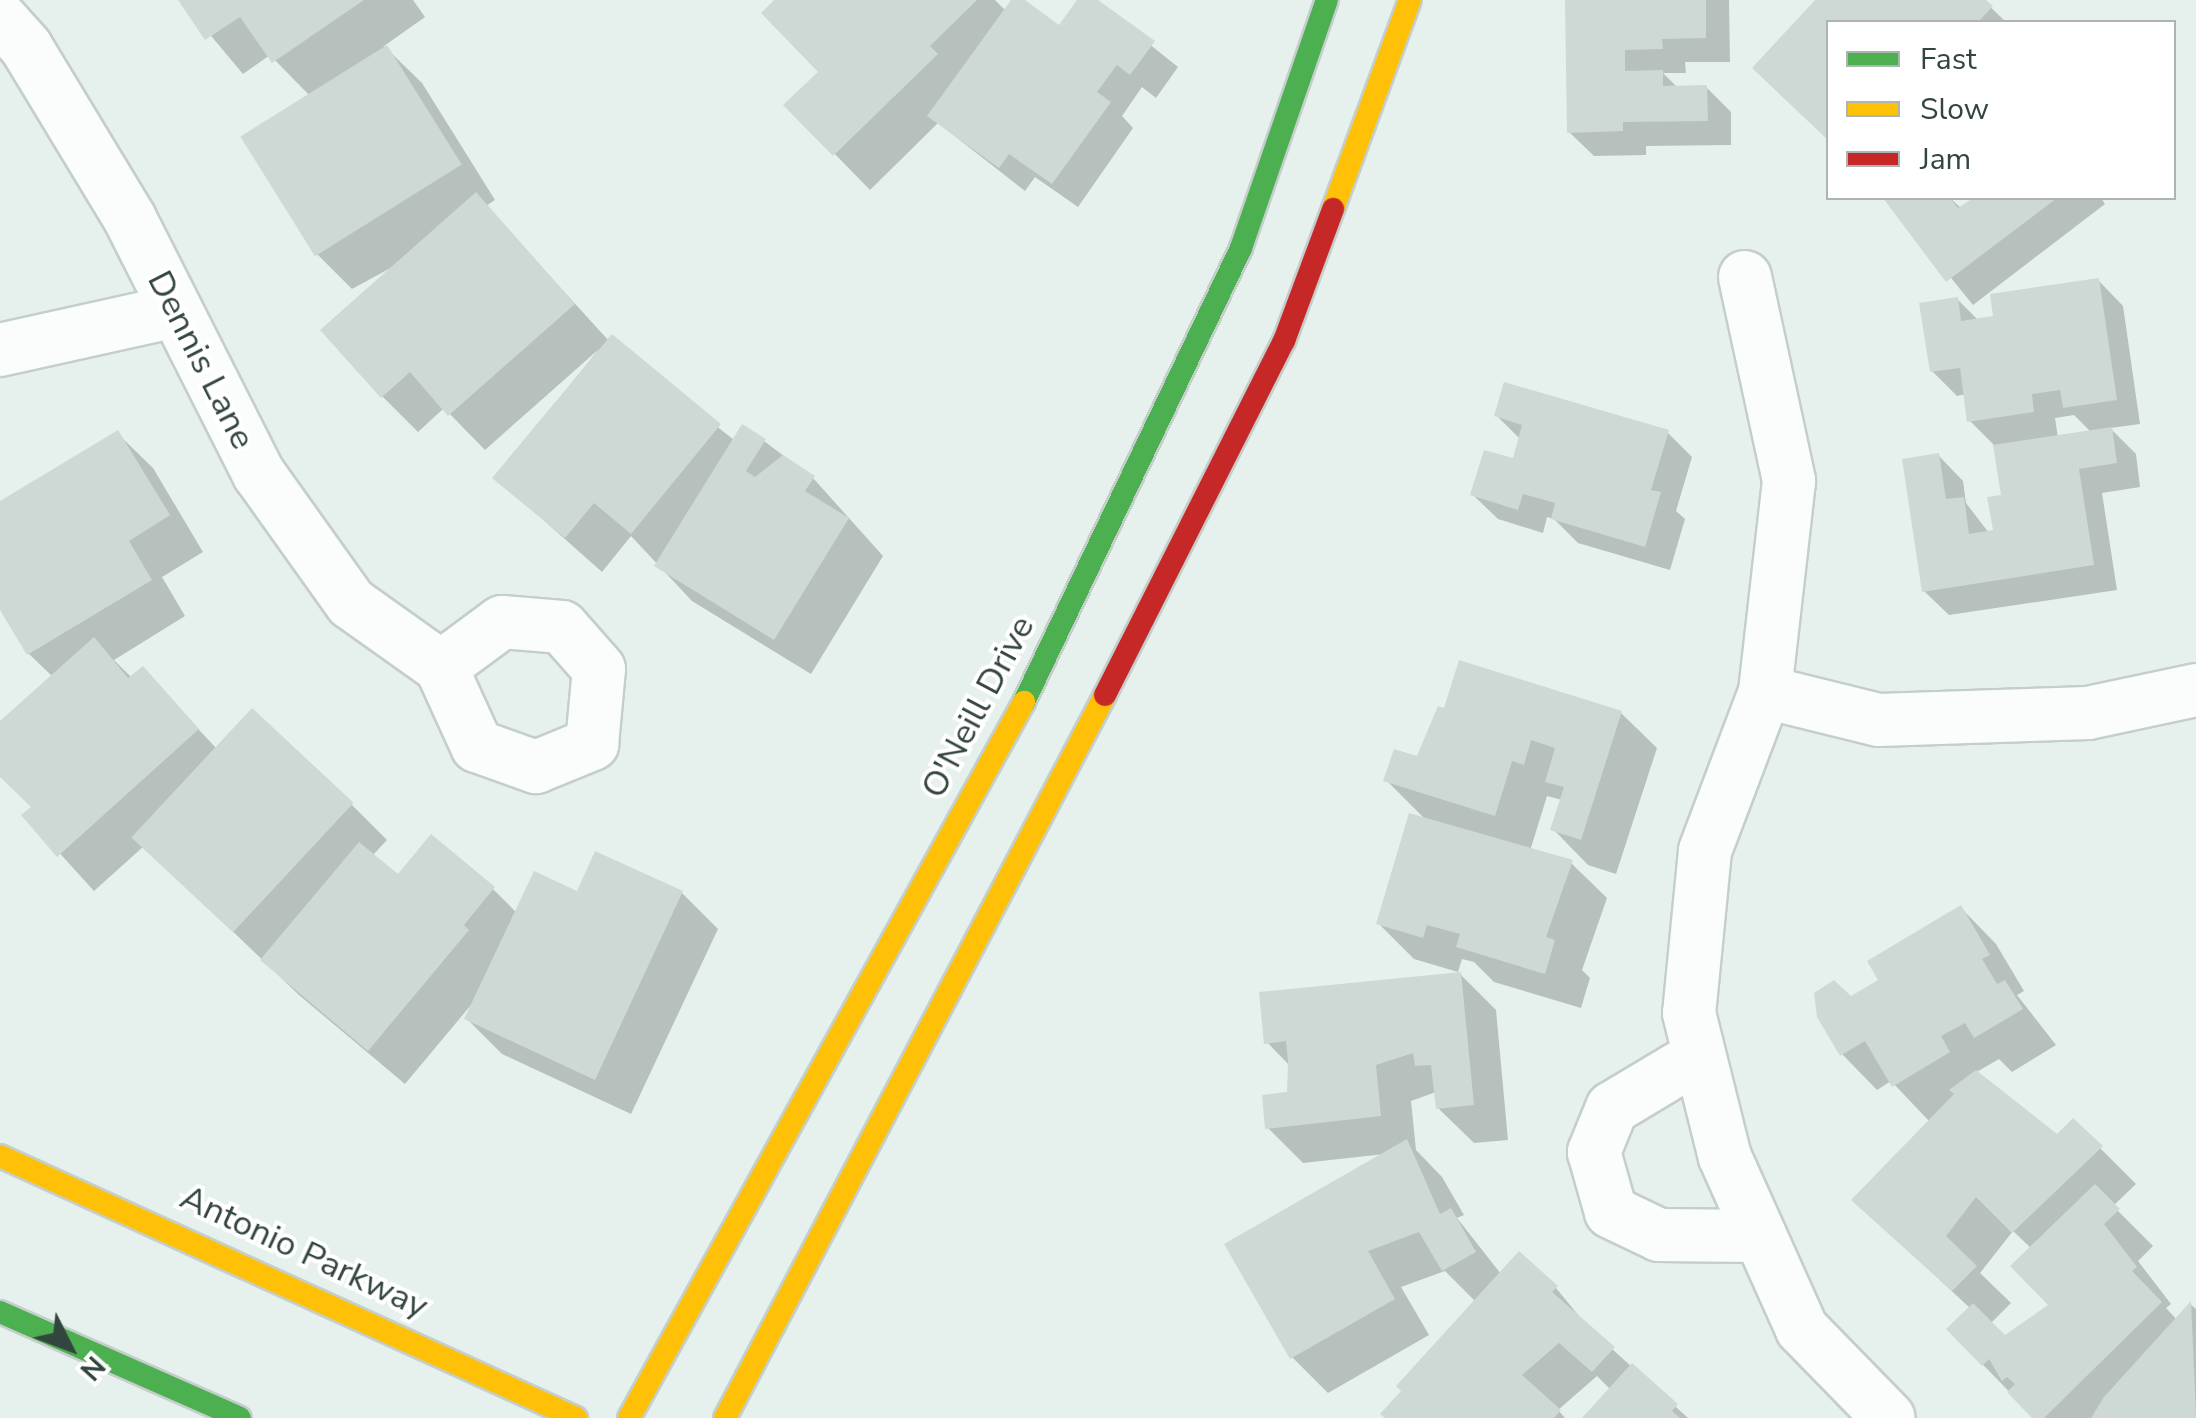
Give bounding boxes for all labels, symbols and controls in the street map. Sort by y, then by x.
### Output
legend [1826,20,2176,200]
text: Fast [1920,39,1977,80]
text: Slow [1920,89,1989,130]
text: Jam [1920,139,1971,180]
street label: Dennis Lane [138,264,264,456]
street label: O'Neill Drive [913,609,1043,805]
street label: Antonio Parkway [174,1176,434,1328]
north arrow [20,1298,120,1398]
text: N [71,1348,113,1389]

